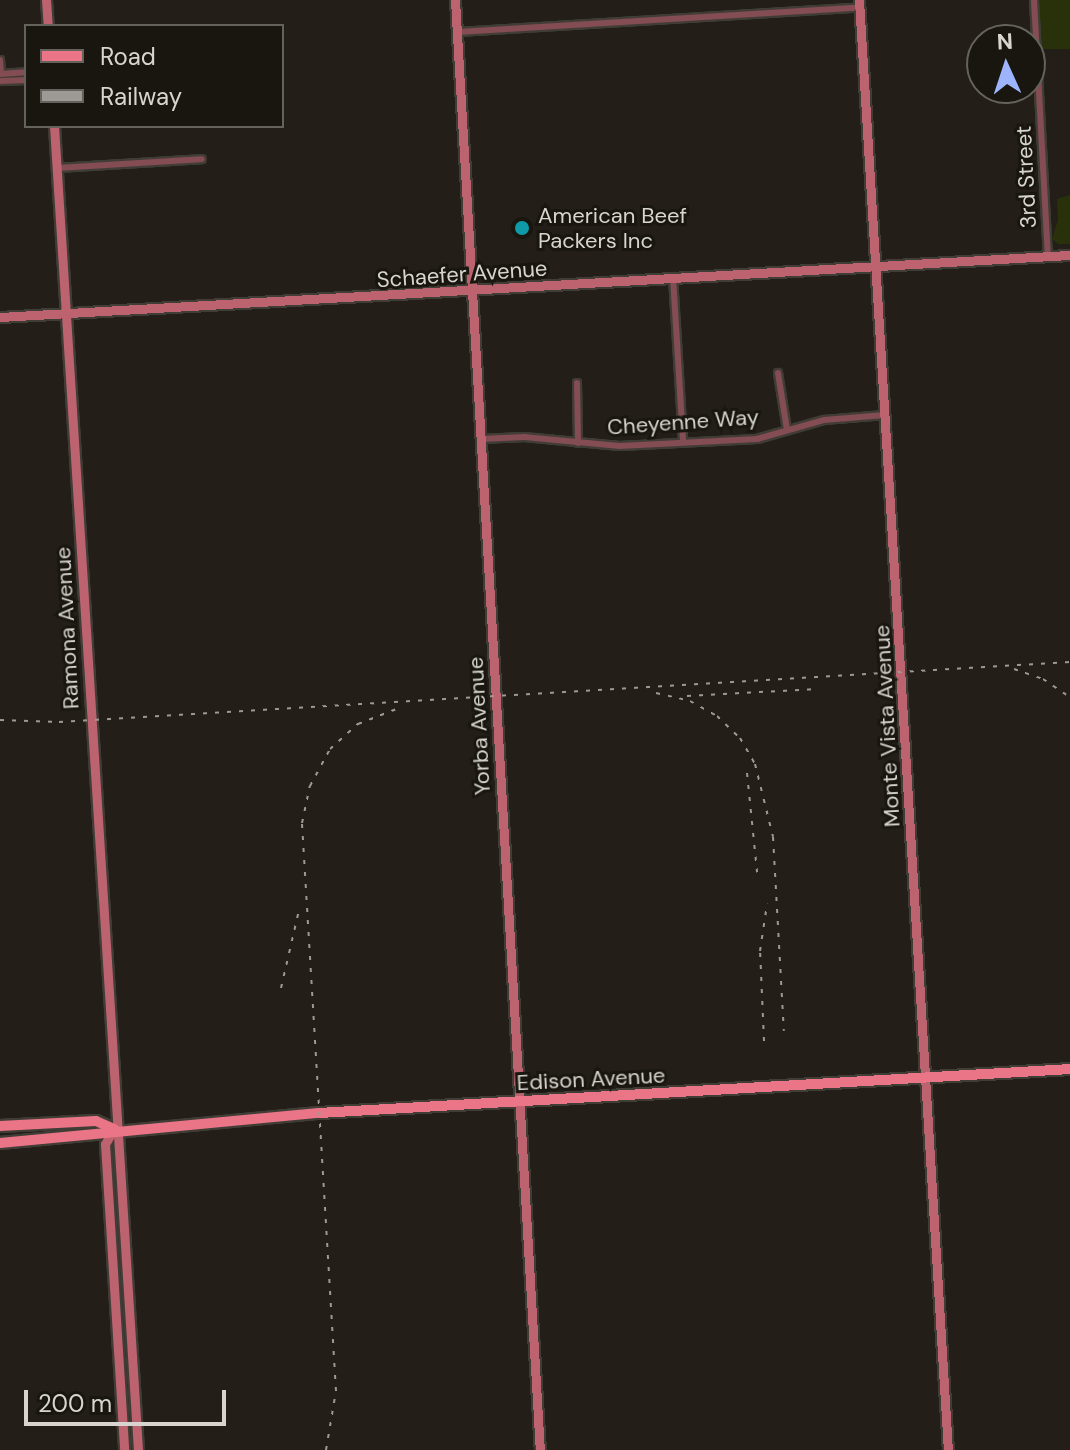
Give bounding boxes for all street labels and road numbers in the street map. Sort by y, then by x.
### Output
street label: 3rd Street [1010,125,1042,229]
street label: Schaefer Avenue [376,255,548,293]
street label: Cheyenne Way [606,404,760,440]
street label: Ramona Avenue [50,546,84,710]
street label: Monte Vista Avenue [869,624,905,828]
street label: Yorba Avenue [462,656,496,796]
street label: Edison Avenue [516,1062,666,1096]

